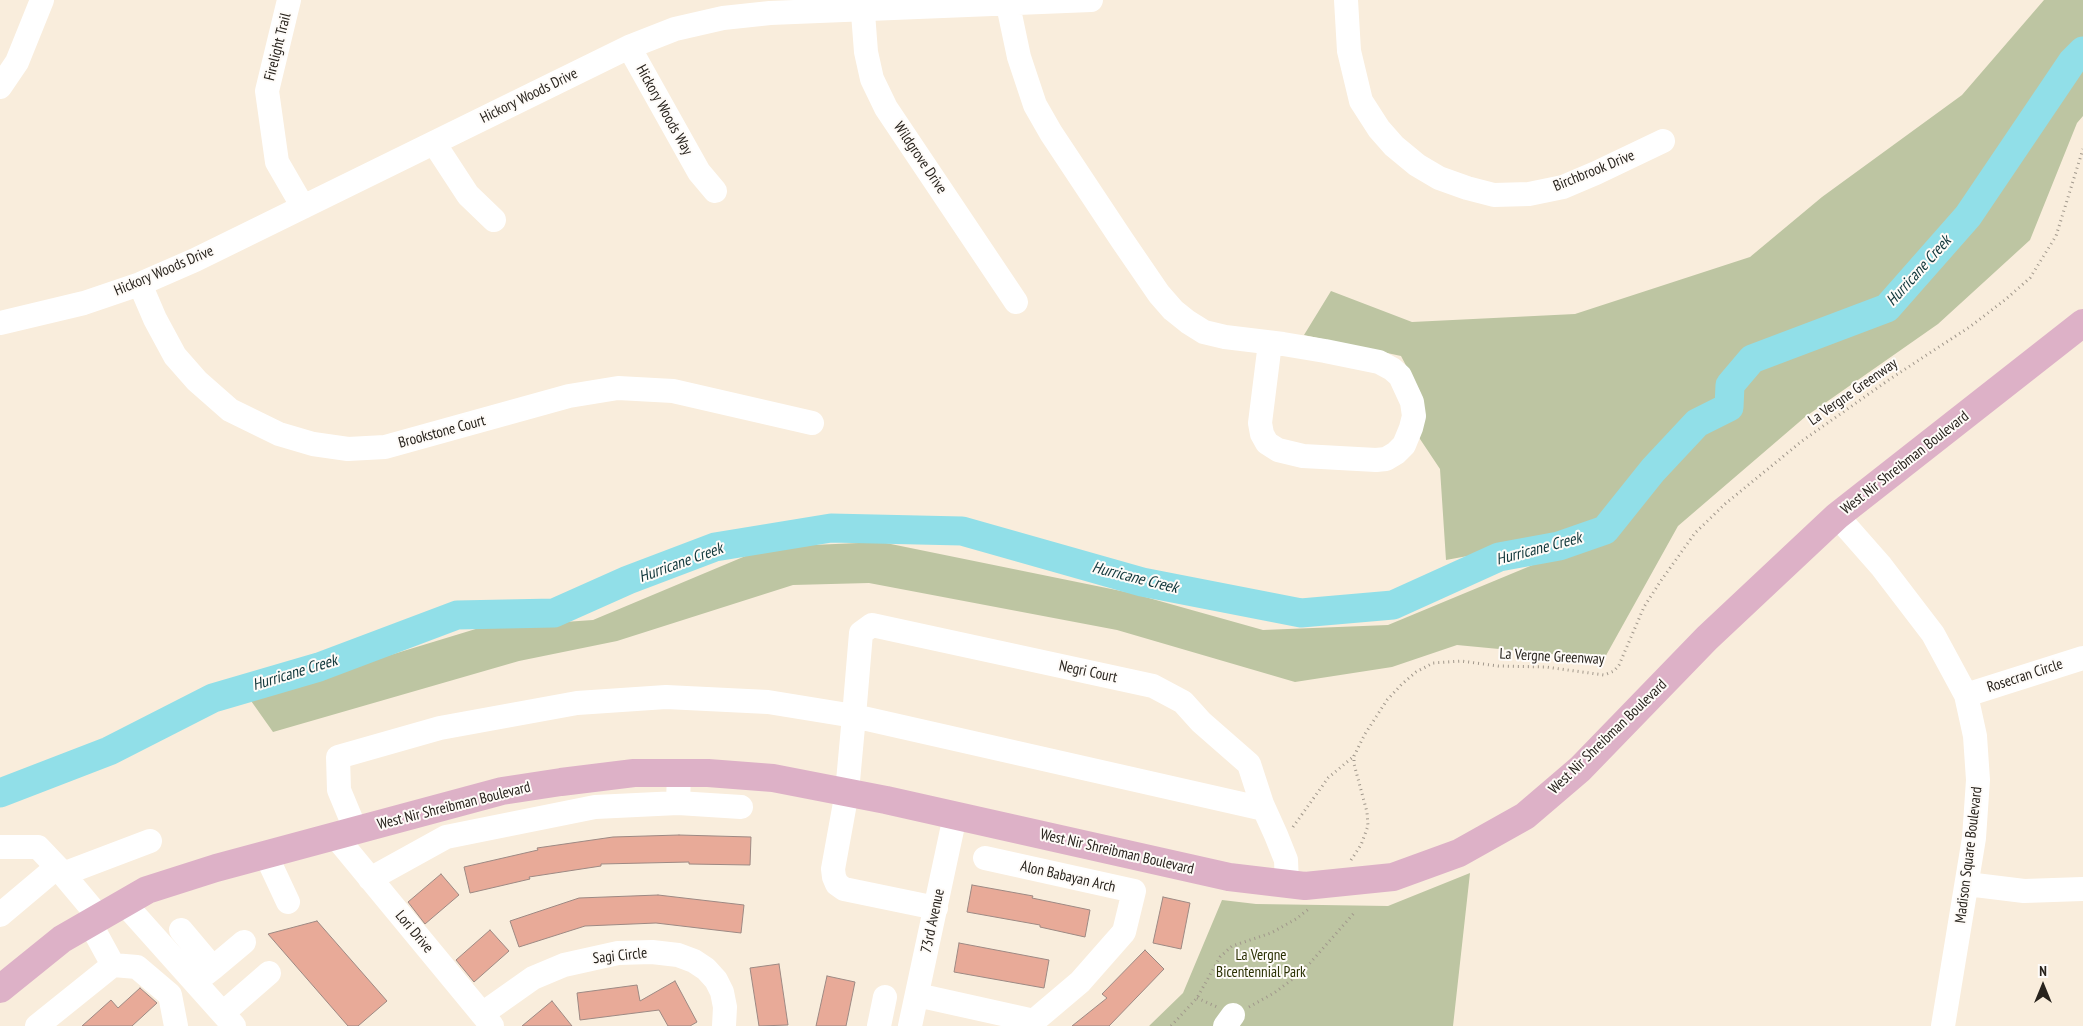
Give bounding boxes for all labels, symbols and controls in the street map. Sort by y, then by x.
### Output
street label: Firelight Trail [261,11,295,83]
street label: Hickory Woods Way [632,62,696,158]
street label: Hickory Woods Drive [477,65,581,127]
street label: Wildgrove Drive [889,119,951,197]
street label: Birchbrook Drive [1551,147,1637,195]
water label: Hurricane Creek [1883,232,1955,310]
street label: Hickory Woods Drive [112,242,216,300]
street label: La Vergne Greenway [1805,355,1901,429]
street label: West Nir Shreibman Boulevard [1837,407,1973,519]
street label: Brookstone Court [396,412,488,452]
water label: Hurricane Creek [1494,528,1584,570]
water label: Hurricane Creek [637,539,725,587]
water label: Hurricane Creek [1090,558,1180,598]
street label: La Vergne Greenway [1499,645,1605,669]
water label: Hurricane Creek [250,651,340,695]
street label: Rosecran Circle [1985,655,2065,697]
street label: Negri Court [1057,657,1119,687]
street label: West Nir Shreibman Boulevard [1545,676,1671,798]
street label: West Nir Shreibman Boulevard [376,778,532,834]
street label: Madison Square Boulevard [1952,786,1986,924]
street label: West Nir Shreibman Boulevard [1038,826,1196,878]
street label: Alon Babayan Arch [1019,857,1117,897]
street label: 73rd Avenue [917,887,949,955]
street label: Lori Drive [391,907,437,957]
street label: Sagi Circle [592,944,648,968]
park label: La Vergne Bicentennial Park [1216,947,1306,982]
north arrow [2018,961,2068,1011]
text: N [2039,962,2047,980]

